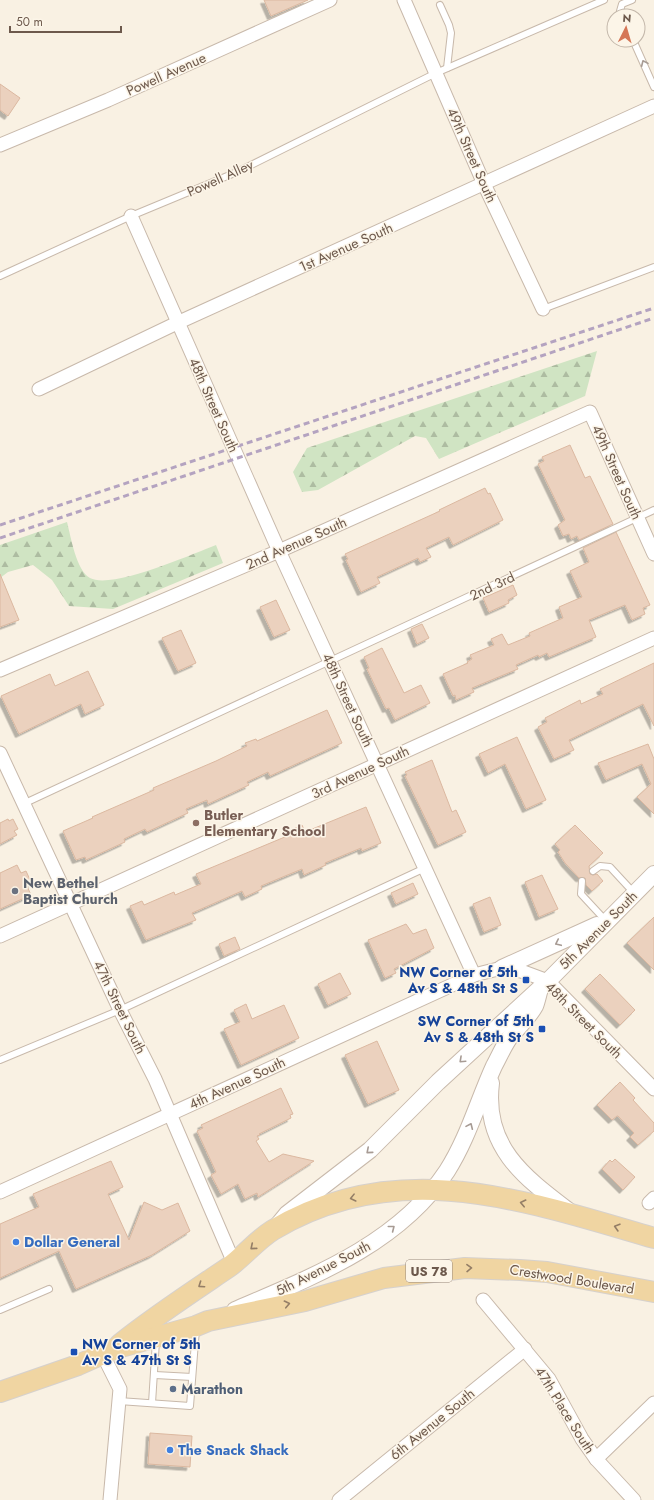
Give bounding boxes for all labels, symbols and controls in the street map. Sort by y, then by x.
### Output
scale bar [10,8,121,34]
north arrow [606,8,646,48]
text: N [622,10,632,26]
text: 50 m [16,13,43,31]
street label: Powell Avenue [123,47,209,101]
one-way arrow [640,60,648,67]
street label: 49th Street South [442,104,502,206]
street label: Powell Alley [184,154,257,202]
street label: 1st Avenue South [296,217,396,277]
street label: 48th Street South [184,354,244,456]
street label: 49th Street South [587,421,647,523]
street label: 2nd Avenue South [242,512,350,574]
street label: 2nd 3rd [466,567,518,605]
street label: 48th Street South [317,650,379,750]
street label: 3rd Avenue South [308,741,412,803]
place label: Butler Elementary School [204,805,325,841]
marker: Butler Elementary School [191,818,201,828]
place label: New Bethel Baptist Church [23,873,118,909]
marker: New Bethel Baptist Church [10,886,20,896]
street label: 5th Avenue South [554,886,642,974]
one-way arrow [554,938,562,946]
street label: 47th Street South [89,957,151,1057]
place label: NW Corner of 5th Av S & 48th St S [399,962,518,998]
marker: NW Corner of 5th Av S & 48th St S [521,975,531,985]
street label: 48th Street South [541,977,627,1063]
place label: SW Corner of 5th Av S & 48th St S [418,1011,534,1047]
marker: SW Corner of 5th Av S & 48th St S [537,1024,547,1034]
street label: 4th Avenue South [186,1052,288,1114]
one-way arrow [459,1055,467,1063]
one-way arrow [465,1122,473,1130]
one-way arrow [366,1146,374,1153]
one-way arrow [350,1193,357,1202]
one-way arrow [520,1199,526,1207]
one-way arrow [613,1224,620,1232]
one-way arrow [388,1226,395,1233]
place label: Dollar General [24,1232,120,1252]
street label: 5th Avenue South [272,1235,374,1301]
marker: Dollar General [11,1237,21,1247]
one-way arrow [250,1242,258,1249]
street label: Crestwood Boulevard [508,1259,636,1299]
road number: US 78 [406,1260,452,1282]
one-way arrow [466,1264,472,1272]
one-way arrow [199,1280,206,1287]
one-way arrow [284,1301,290,1309]
place label: NW Corner of 5th Av S & 47th St S [81,1334,201,1370]
marker: NW Corner of 5th Av S & 47th St S [69,1347,79,1357]
street label: 47th Place South [530,1362,600,1458]
place label: Marathon [181,1379,243,1399]
street label: 6th Avenue South [385,1383,479,1465]
marker: Marathon [168,1384,178,1394]
place label: The Snack Shack [178,1440,289,1460]
marker: The Snack Shack [165,1445,175,1455]

